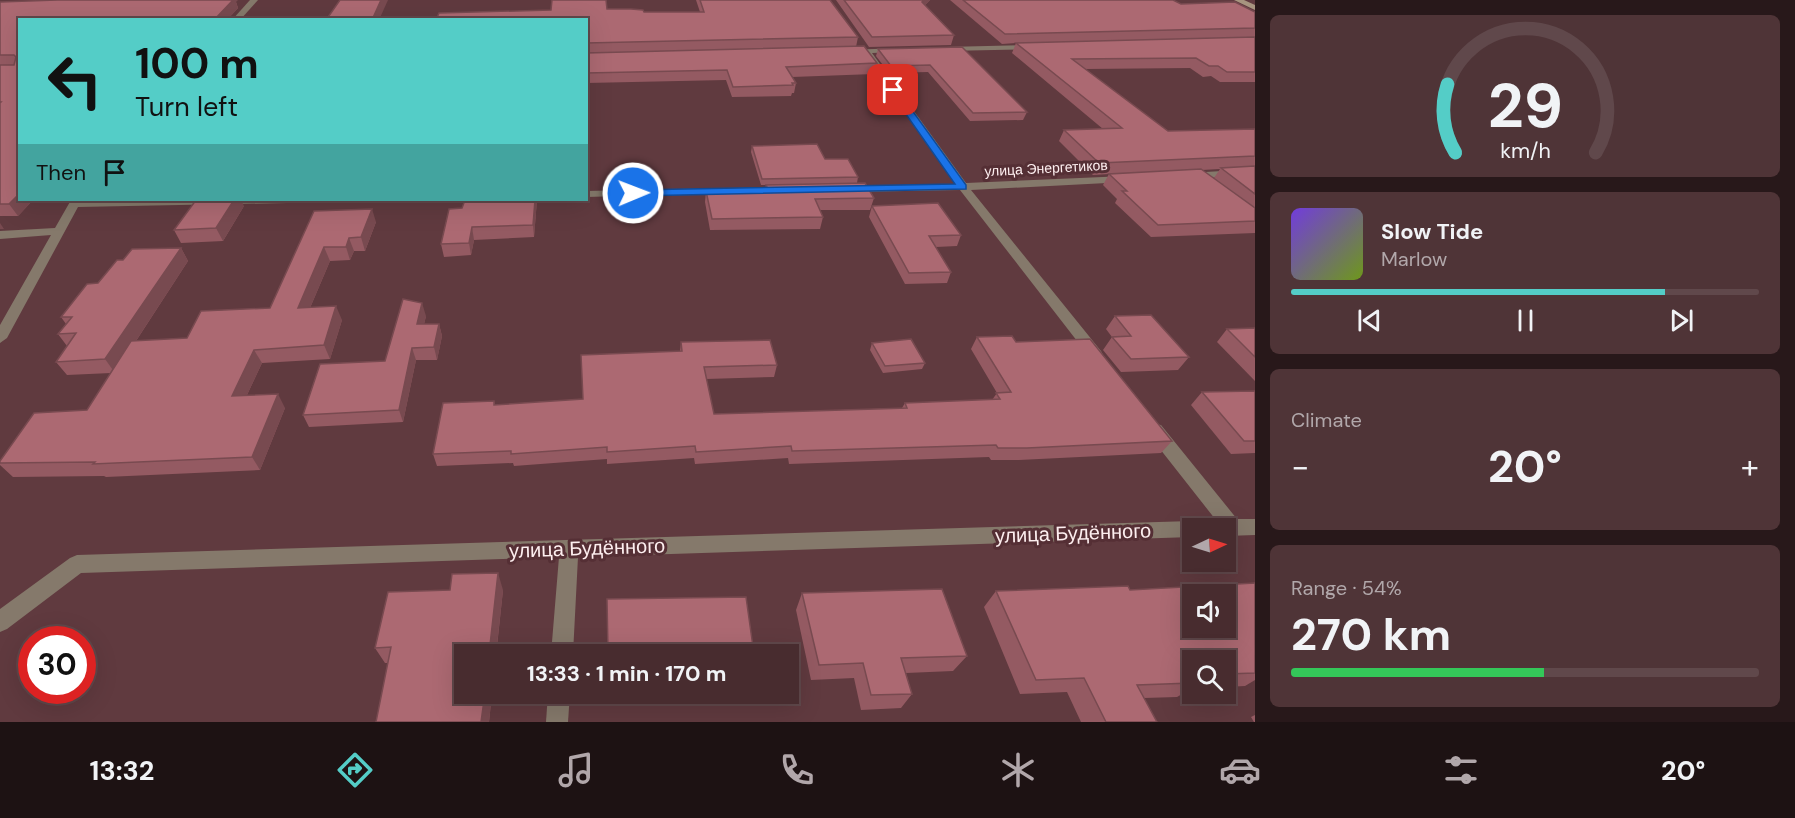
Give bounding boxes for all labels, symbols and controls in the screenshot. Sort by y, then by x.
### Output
text: 100 m [135,36,259,91]
icon: left [36,42,114,120]
pin [867,64,918,115]
text: 29 [1487,65,1563,146]
icon: arrive [876,73,909,106]
text: Turn left [135,89,238,124]
text: km/h [1500,137,1550,165]
icon: arrive [98,156,131,189]
street label: улица Энергетиков [984,156,1108,180]
text: Then [36,158,86,187]
position arrow [601,161,665,225]
text: Slow Tide [1381,217,1483,246]
text: Marlow [1381,246,1447,272]
icon: previous [1353,304,1386,337]
icon: pause [1509,304,1542,337]
icon: next [1665,304,1698,337]
text: Climate [1291,407,1362,433]
text: 20° [1488,437,1562,496]
text: − [1291,445,1309,488]
text: + [1741,445,1759,488]
street label: улица Будённого [994,517,1152,549]
north arrow [1182,518,1236,572]
map controls [1182,518,1236,704]
street label: улица Будённого [508,532,666,564]
text: Range · 54% [1291,575,1402,601]
button: sound [1182,584,1236,638]
text: 270 km [1291,605,1451,664]
speed limit sign: 30 [18,626,96,704]
button: search [1182,650,1236,704]
text: 13:33 · 1 min · 170 m [527,659,726,688]
icon: directions [334,749,376,791]
icon: music [555,749,597,791]
icon: phone [776,749,818,791]
icon: climate [997,749,1039,791]
icon: car [1219,749,1261,791]
icon: filters [1440,749,1482,791]
text: 13:32 [90,753,154,788]
text: 20° [1661,753,1705,788]

